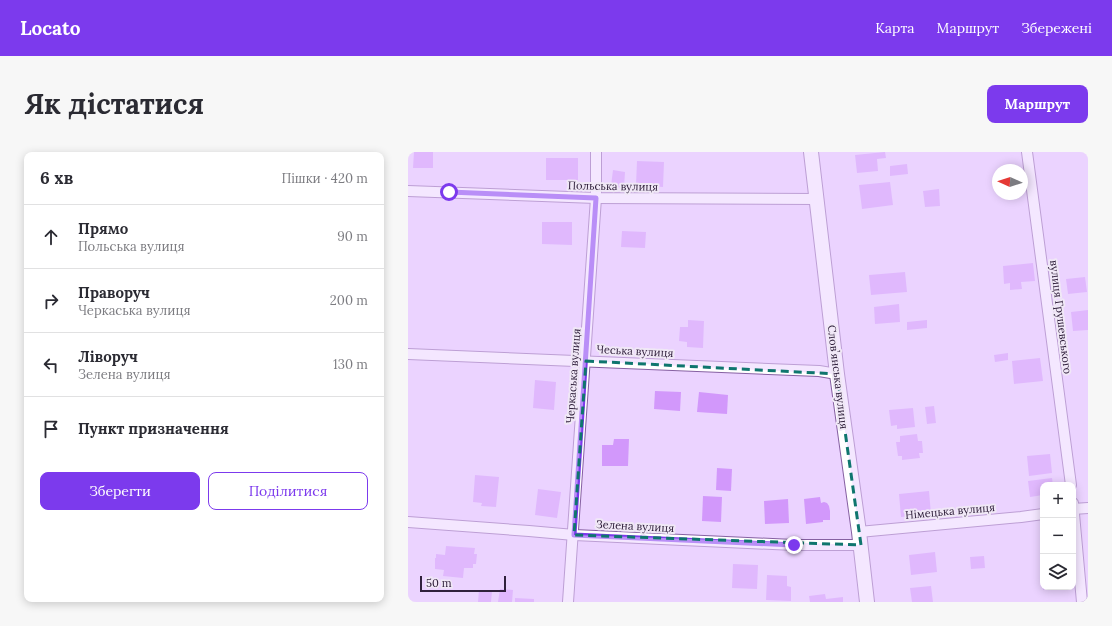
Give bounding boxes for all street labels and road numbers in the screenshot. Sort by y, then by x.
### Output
street label: Польська вулиця [568,178,658,194]
street label: вулиця Грушевського [1047,259,1075,375]
street label: Словʼянська вулиця [825,324,851,430]
street label: Черкаська вулиця [563,328,583,424]
street label: Чеська вулиця [596,342,674,360]
street label: Німецька вулиця [904,500,996,522]
street label: Зелена вулиця [596,517,674,535]

